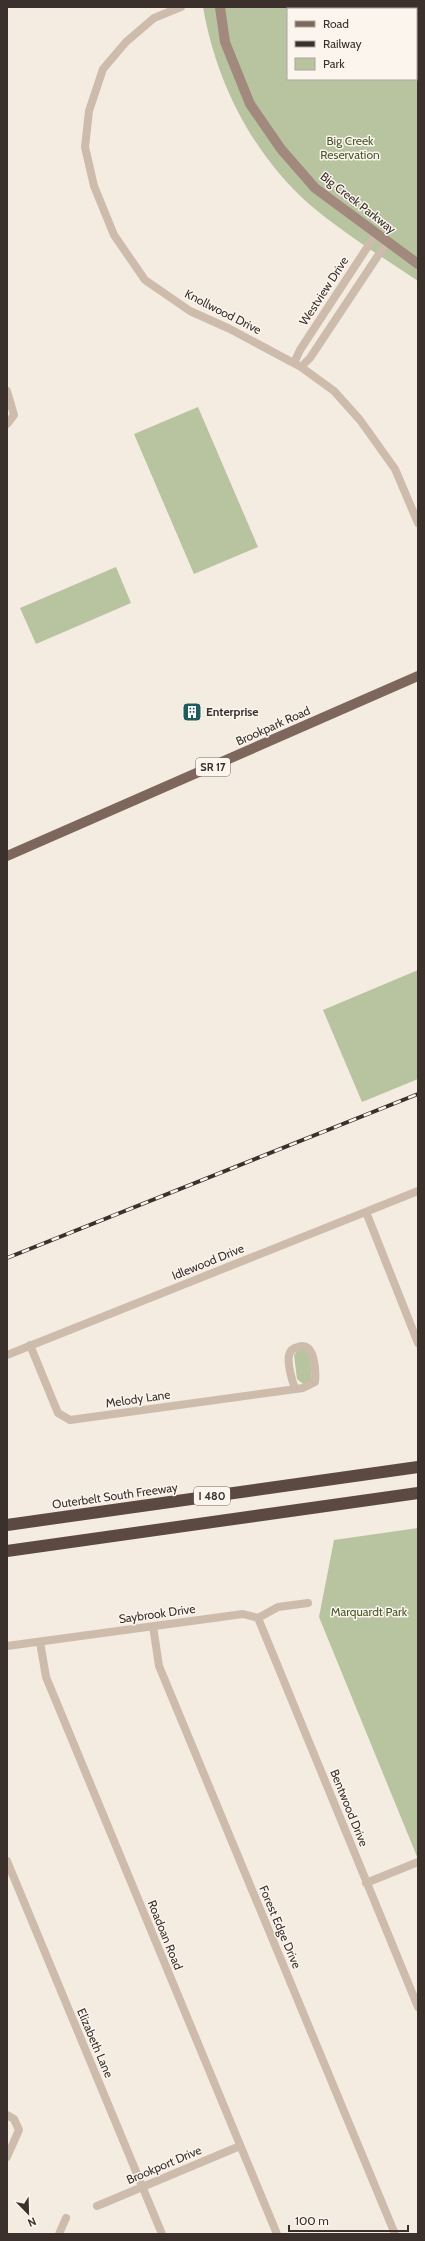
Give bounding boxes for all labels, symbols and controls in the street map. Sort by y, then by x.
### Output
legend [287,8,417,80]
text: Road [323,16,349,31]
text: Railway [323,36,361,51]
text: Park [323,56,345,71]
park label: Big Creek Reservation [320,133,380,162]
street label: Big Creek Parkway [318,169,399,237]
street label: Westview Drive [296,254,351,328]
street label: Knollwood Drive [182,286,264,337]
building icon: Enterprise [181,701,203,723]
street label: Brookpark Road [233,702,312,749]
place label: Enterprise [206,704,259,719]
road number: SR 17 [196,758,230,776]
street label: Idlewood Drive [169,1240,246,1283]
street label: Melody Lane [105,1387,171,1410]
street label: Outerbelt South Freeway [51,1479,179,1512]
road number: I 480 [194,1487,230,1505]
street label: Saybrook Drive [118,1601,196,1626]
park label: Marquardt Park [331,1604,408,1619]
street label: Bentwood Drive [327,1767,372,1849]
street label: Forest Edge Drive [256,1883,305,1971]
street label: Roadoan Road [145,1898,186,1972]
street label: Elizabeth Lane [74,2006,117,2080]
street label: Brookport Drive [124,2142,204,2187]
north arrow [8,2193,48,2233]
scale bar [289,2207,408,2233]
text: 100 m [295,2213,329,2228]
text: N [26,2214,38,2230]

